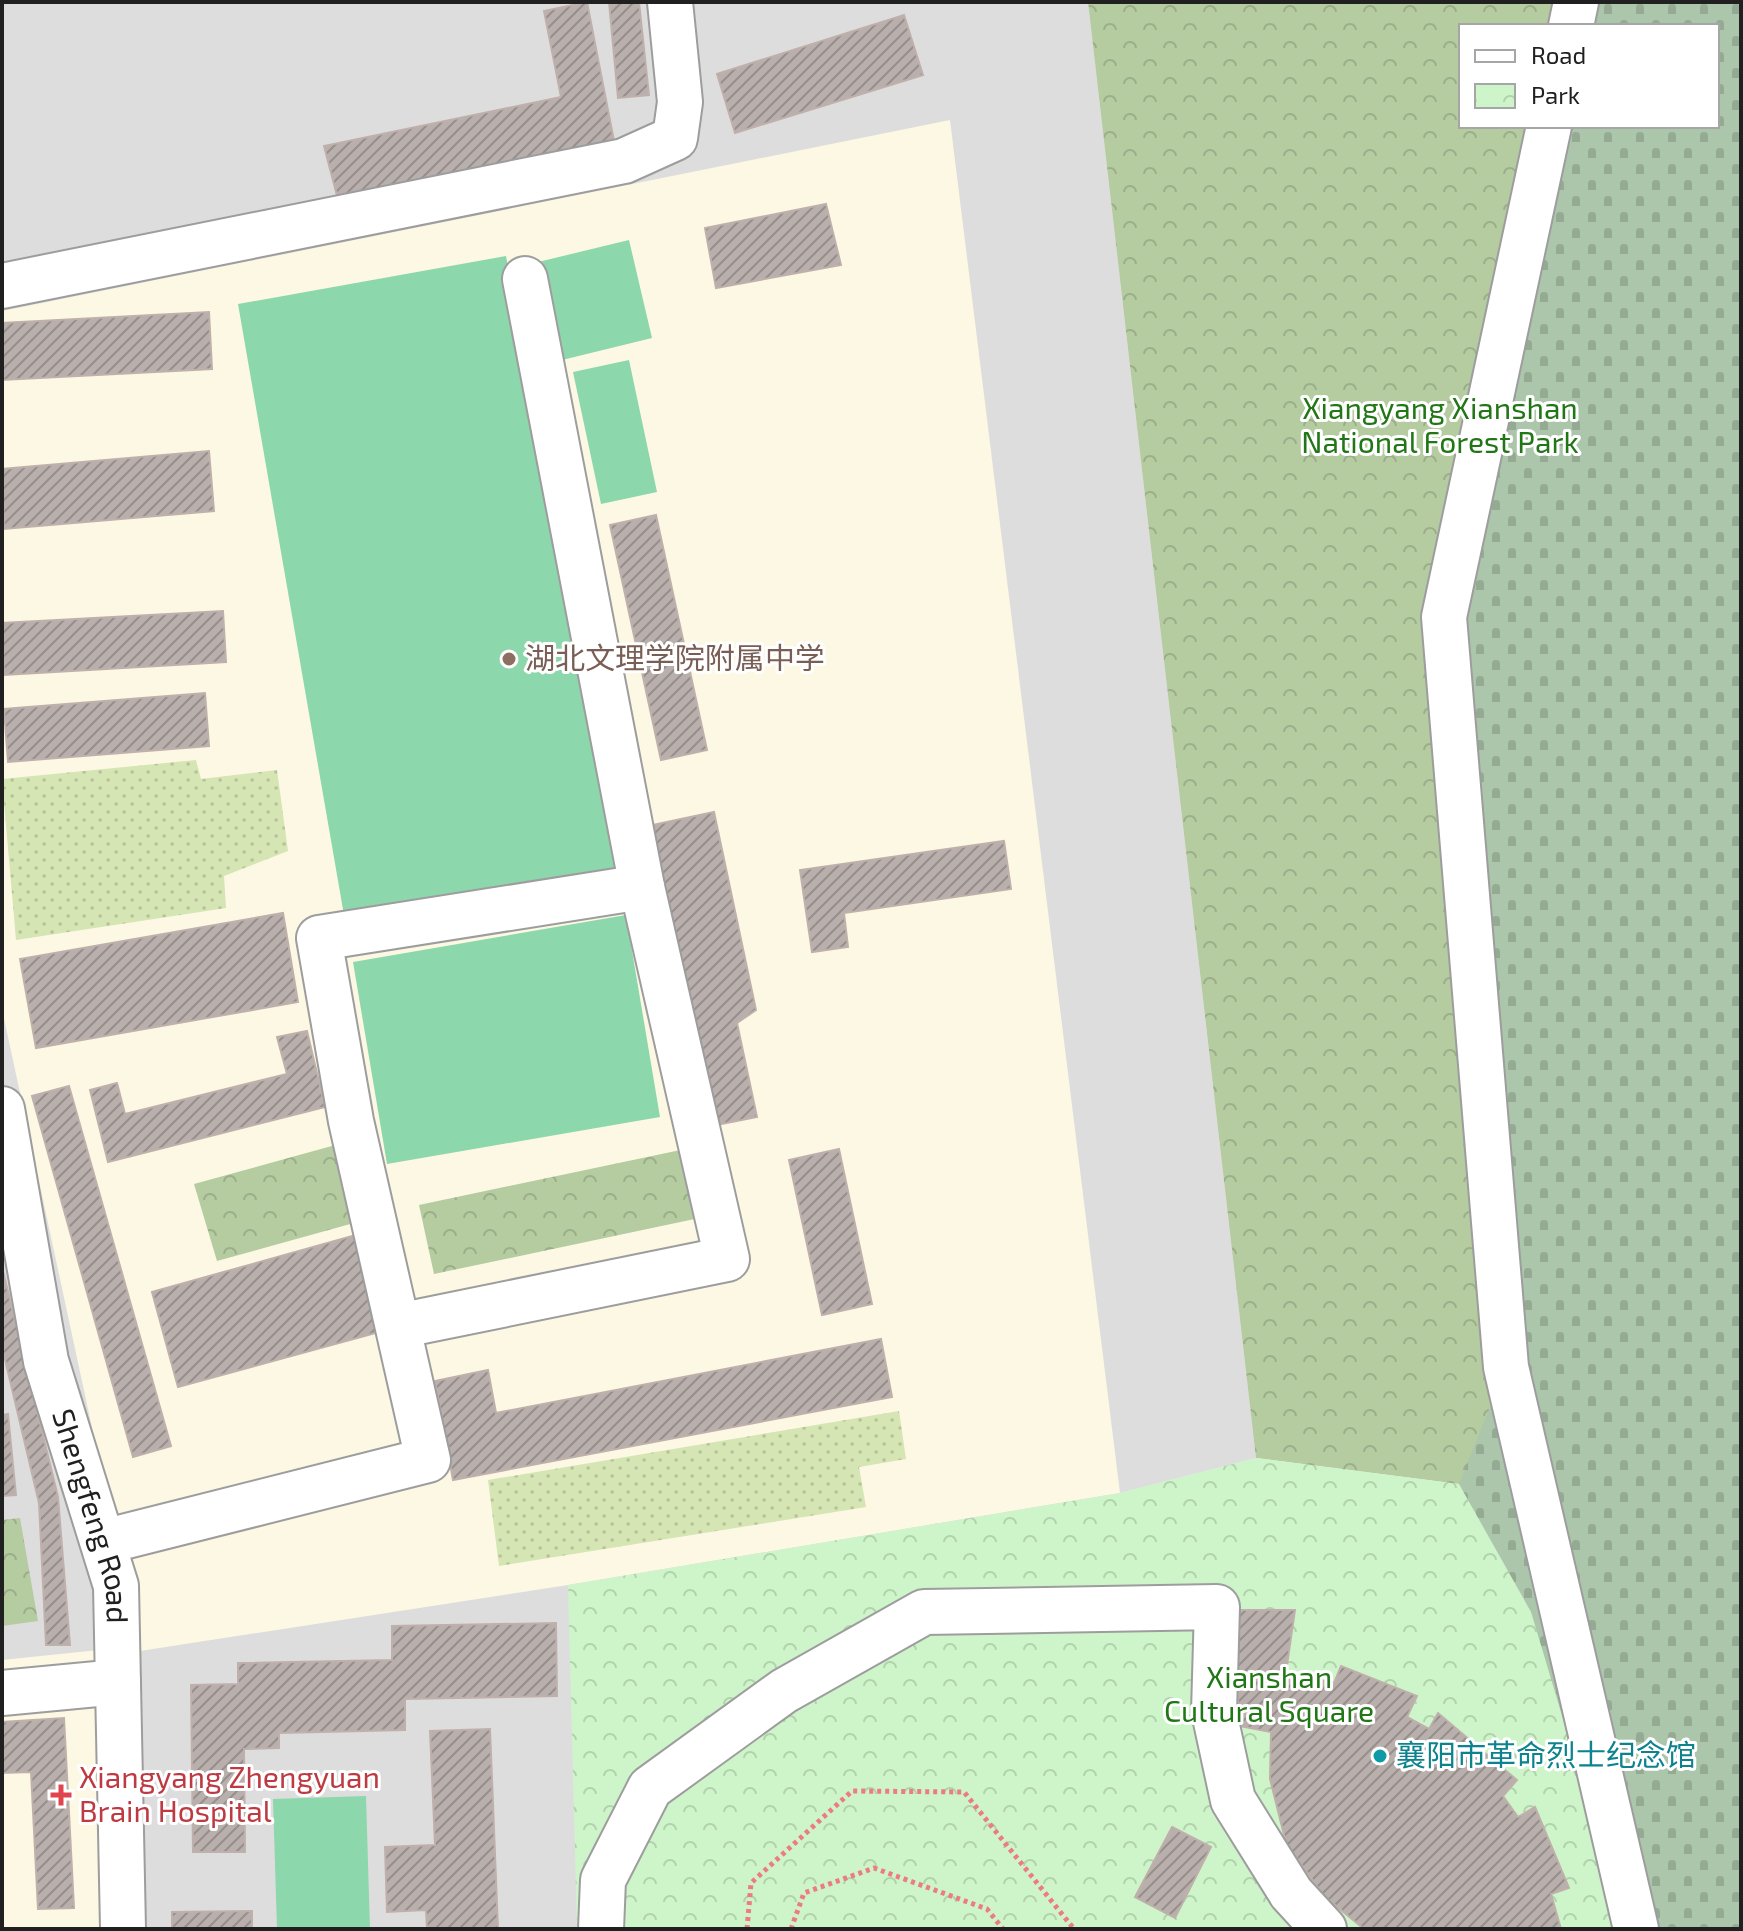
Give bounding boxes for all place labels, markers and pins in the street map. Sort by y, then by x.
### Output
place label: 湖北文理学院附属中学 [525,639,825,675]
marker: 湖北文理学院附属中学 [500,650,518,668]
place label: 襄阳市革命烈士纪念馆 [1396,1736,1696,1772]
marker: 襄阳市革命烈士纪念馆 [1371,1747,1389,1765]
place label: Xiangyang Zhengyuan Brain Hospital [79,1758,380,1828]
marker: Xiangyang Zhengyuan Brain Hospital [50,1784,72,1806]

